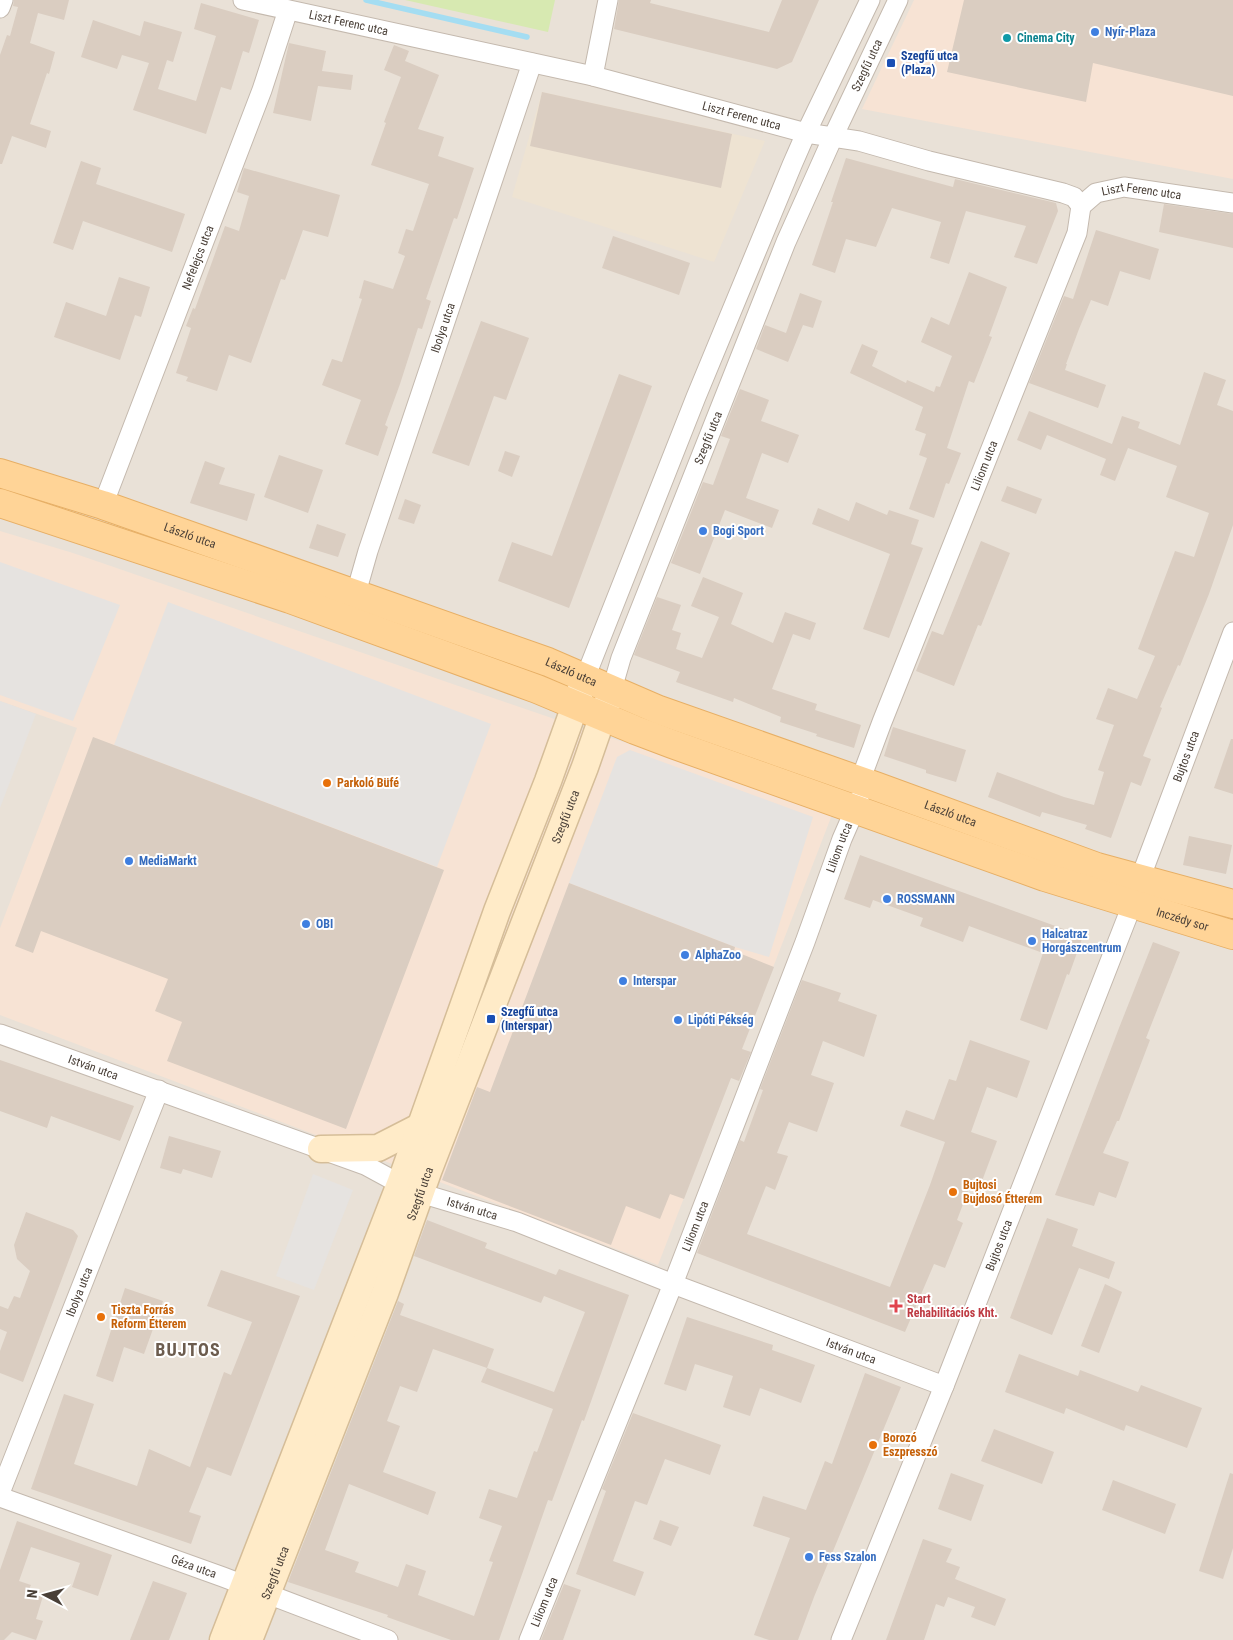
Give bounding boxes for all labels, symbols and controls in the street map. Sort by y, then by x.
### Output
street label: Liszt Ferenc utca [308,8,390,38]
place label: Nyír-Plaza [1105,25,1156,39]
marker: Nyír-Plaza [1089,26,1101,38]
place label: Cinema City [1017,31,1075,45]
marker: Cinema City [1001,32,1013,44]
street label: Szegfű utca [849,37,885,94]
place label: Szegfű utca (Plaza) [901,49,958,77]
marker: Szegfű utca (Plaza) [885,57,897,69]
street label: Liszt Ferenc utca [701,99,783,133]
street label: Liszt Ferenc utca [1100,180,1183,202]
street label: Nefelejcs utca [179,223,217,292]
street label: Ibolya utca [428,301,458,355]
street label: Szegfű utca [691,409,725,467]
street label: Liliom utca [968,438,1001,493]
street label: László utca [162,520,218,551]
place label: Bogi Sport [713,524,764,538]
marker: Bogi Sport [697,525,709,537]
street label: László utca [543,655,599,689]
street label: Bujtos utca [1170,729,1202,784]
place label: Parkoló Büfé [337,776,399,790]
marker: Parkoló Büfé [321,777,333,789]
street label: Szegfű utca [549,788,582,846]
street label: László utca [922,798,979,830]
street label: Liliom utca [823,820,855,875]
place label: MediaMarkt [139,854,197,868]
marker: MediaMarkt [123,855,135,867]
place label: ROSSMANN [897,892,955,906]
marker: ROSSMANN [881,893,893,905]
street label: Inczédy sor [1155,905,1211,934]
place label: OBI [316,917,333,931]
marker: OBI [300,918,312,930]
place label: Halcatraz Horgászcentrum [1042,927,1121,955]
marker: Halcatraz Horgászcentrum [1026,935,1038,947]
place label: AlphaZoo [695,948,741,962]
marker: AlphaZoo [679,949,691,961]
place label: Interspar [633,974,677,988]
marker: Interspar [617,975,629,987]
place label: Szegfű utca (Interspar) [501,1005,558,1033]
marker: Szegfű utca (Interspar) [485,1013,497,1025]
place label: Lipóti Pékség [688,1013,754,1027]
marker: Lipóti Pékség [672,1014,684,1026]
street label: István utca [66,1052,120,1083]
street label: Szegfű utca [404,1165,436,1222]
place label: Bujtosi Bujdosó Étterem [963,1178,1042,1206]
marker: Bujtosi Bujdosó Étterem [947,1186,959,1198]
street label: István utca [445,1194,499,1223]
street label: Liliom utca [679,1199,711,1253]
street label: Bujtos utca [983,1218,1015,1273]
street label: Ibolya utca [63,1265,95,1319]
place label: Start Rehabilitációs Kht. [907,1292,998,1320]
marker: Start Rehabilitációs Kht. [889,1299,903,1313]
place label: Tiszta Forrás Reform Étterem [111,1303,187,1331]
marker: Tiszta Forrás Reform Étterem [95,1311,107,1323]
street label: István utca [824,1335,878,1367]
district label: BUJTOS [155,1339,221,1360]
place label: Borozó Eszpresszó [883,1431,938,1459]
marker: Borozó Eszpresszó [867,1439,879,1451]
street label: Szegfű utca [259,1544,292,1602]
place label: Fess Szalon [819,1550,877,1564]
marker: Fess Szalon [803,1551,815,1563]
street label: Géza utca [169,1552,219,1581]
north arrow [20,1570,70,1620]
street label: Liliom utca [528,1575,561,1629]
text: N [24,1589,40,1599]

